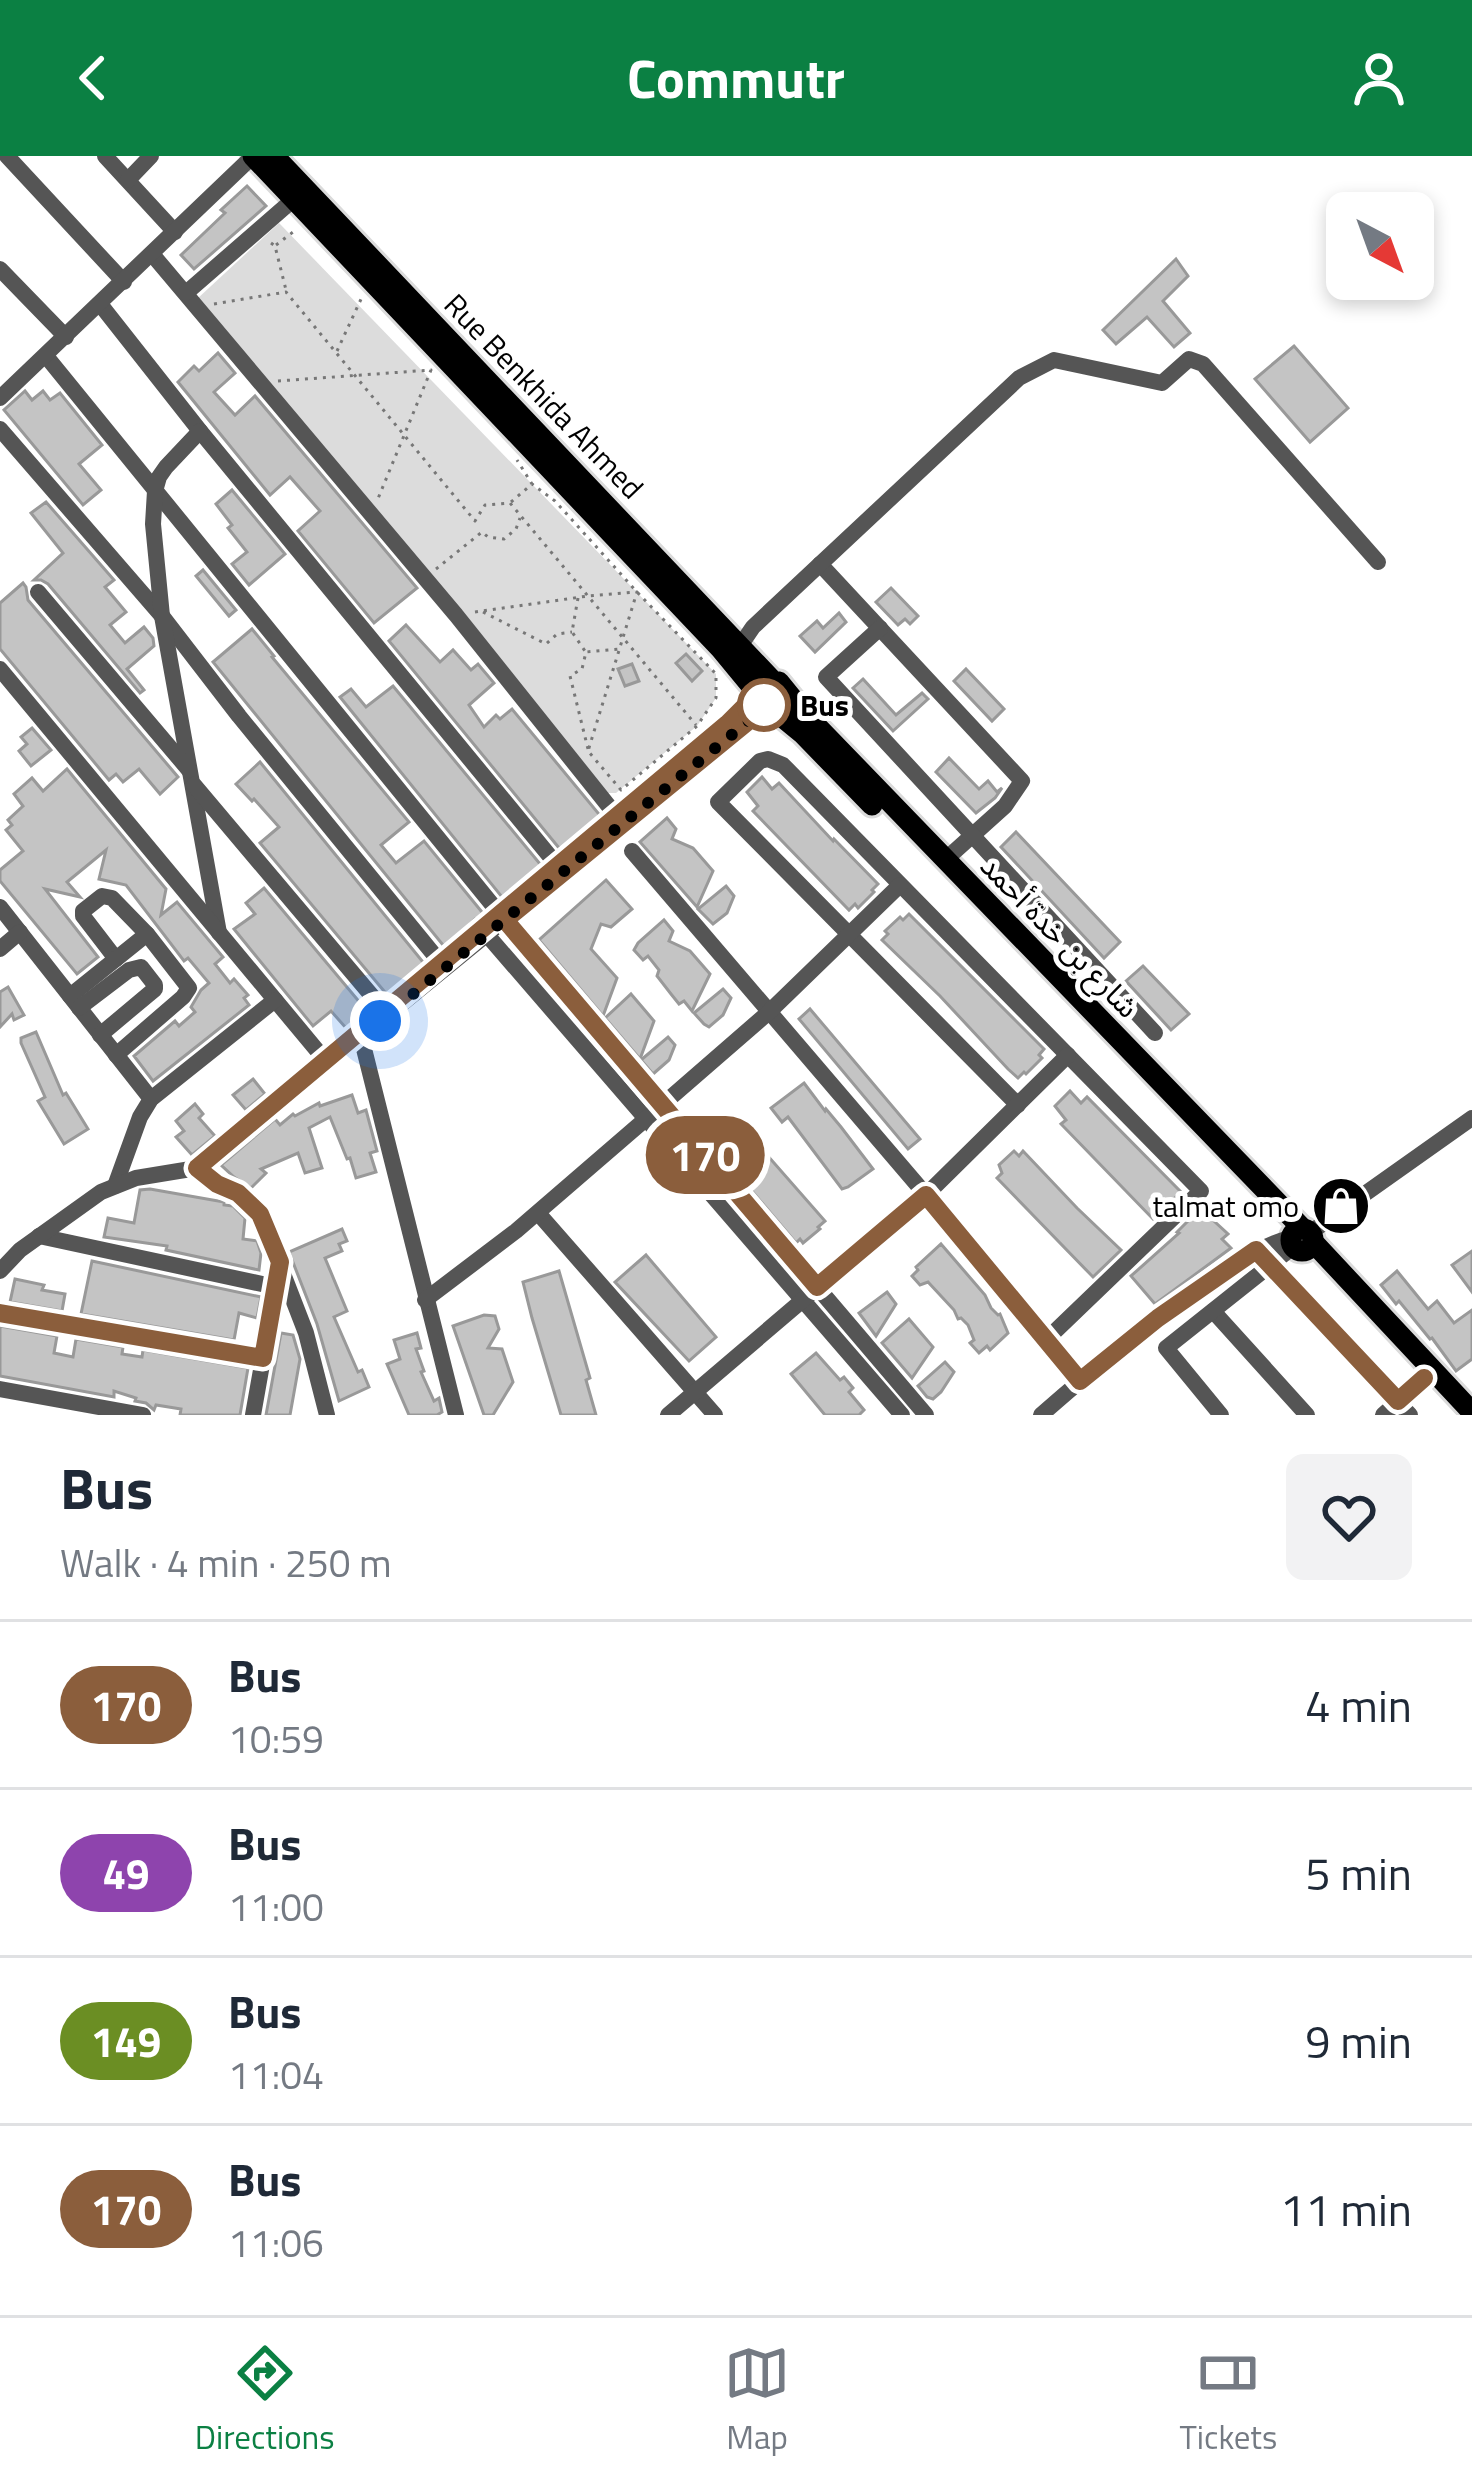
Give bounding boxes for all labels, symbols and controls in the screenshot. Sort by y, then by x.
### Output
text: Commutr [627,37,845,119]
icon: back [60,45,126,111]
icon: person [1346,45,1412,111]
north arrow [1326,192,1434,300]
map controls [1326,192,1434,300]
street label: Rue Benkhida Ahmed [434,283,654,509]
marker: Bus [739,680,789,730]
place label: Bus [800,682,849,728]
street label: شارع بن خدة أحمد [970,844,1150,1028]
your location [350,991,410,1051]
line badge: 170 [636,1116,774,1194]
text: 170 [670,1123,740,1187]
shop icon: talmat omo [1310,1175,1372,1237]
place label: talmat omo [1153,1183,1299,1229]
text: Bus [60,1444,153,1531]
button: heart [1286,1454,1412,1580]
text: Walk · 4 min · 250 m [60,1533,392,1592]
text: Bus [228,1641,302,1709]
text: 4 min [1305,1671,1412,1739]
text: 170 [91,1673,161,1737]
text: 10:59 [228,1709,324,1768]
text: Bus [228,1809,302,1877]
text: 5 min [1305,1839,1412,1907]
text: 49 [102,1841,150,1905]
text: 11:00 [228,1877,324,1936]
text: Bus [228,1977,302,2045]
text: 9 min [1305,2007,1412,2075]
text: 149 [91,2009,161,2073]
text: 11:04 [228,2045,324,2104]
text: Bus [228,2145,302,2213]
text: 11 min [1280,2175,1412,2243]
text: 170 [91,2177,161,2241]
text: 11:06 [228,2213,324,2272]
tab: Directions [195,2340,335,2462]
tab: Map [724,2340,790,2462]
tab: Tickets [1179,2340,1277,2462]

